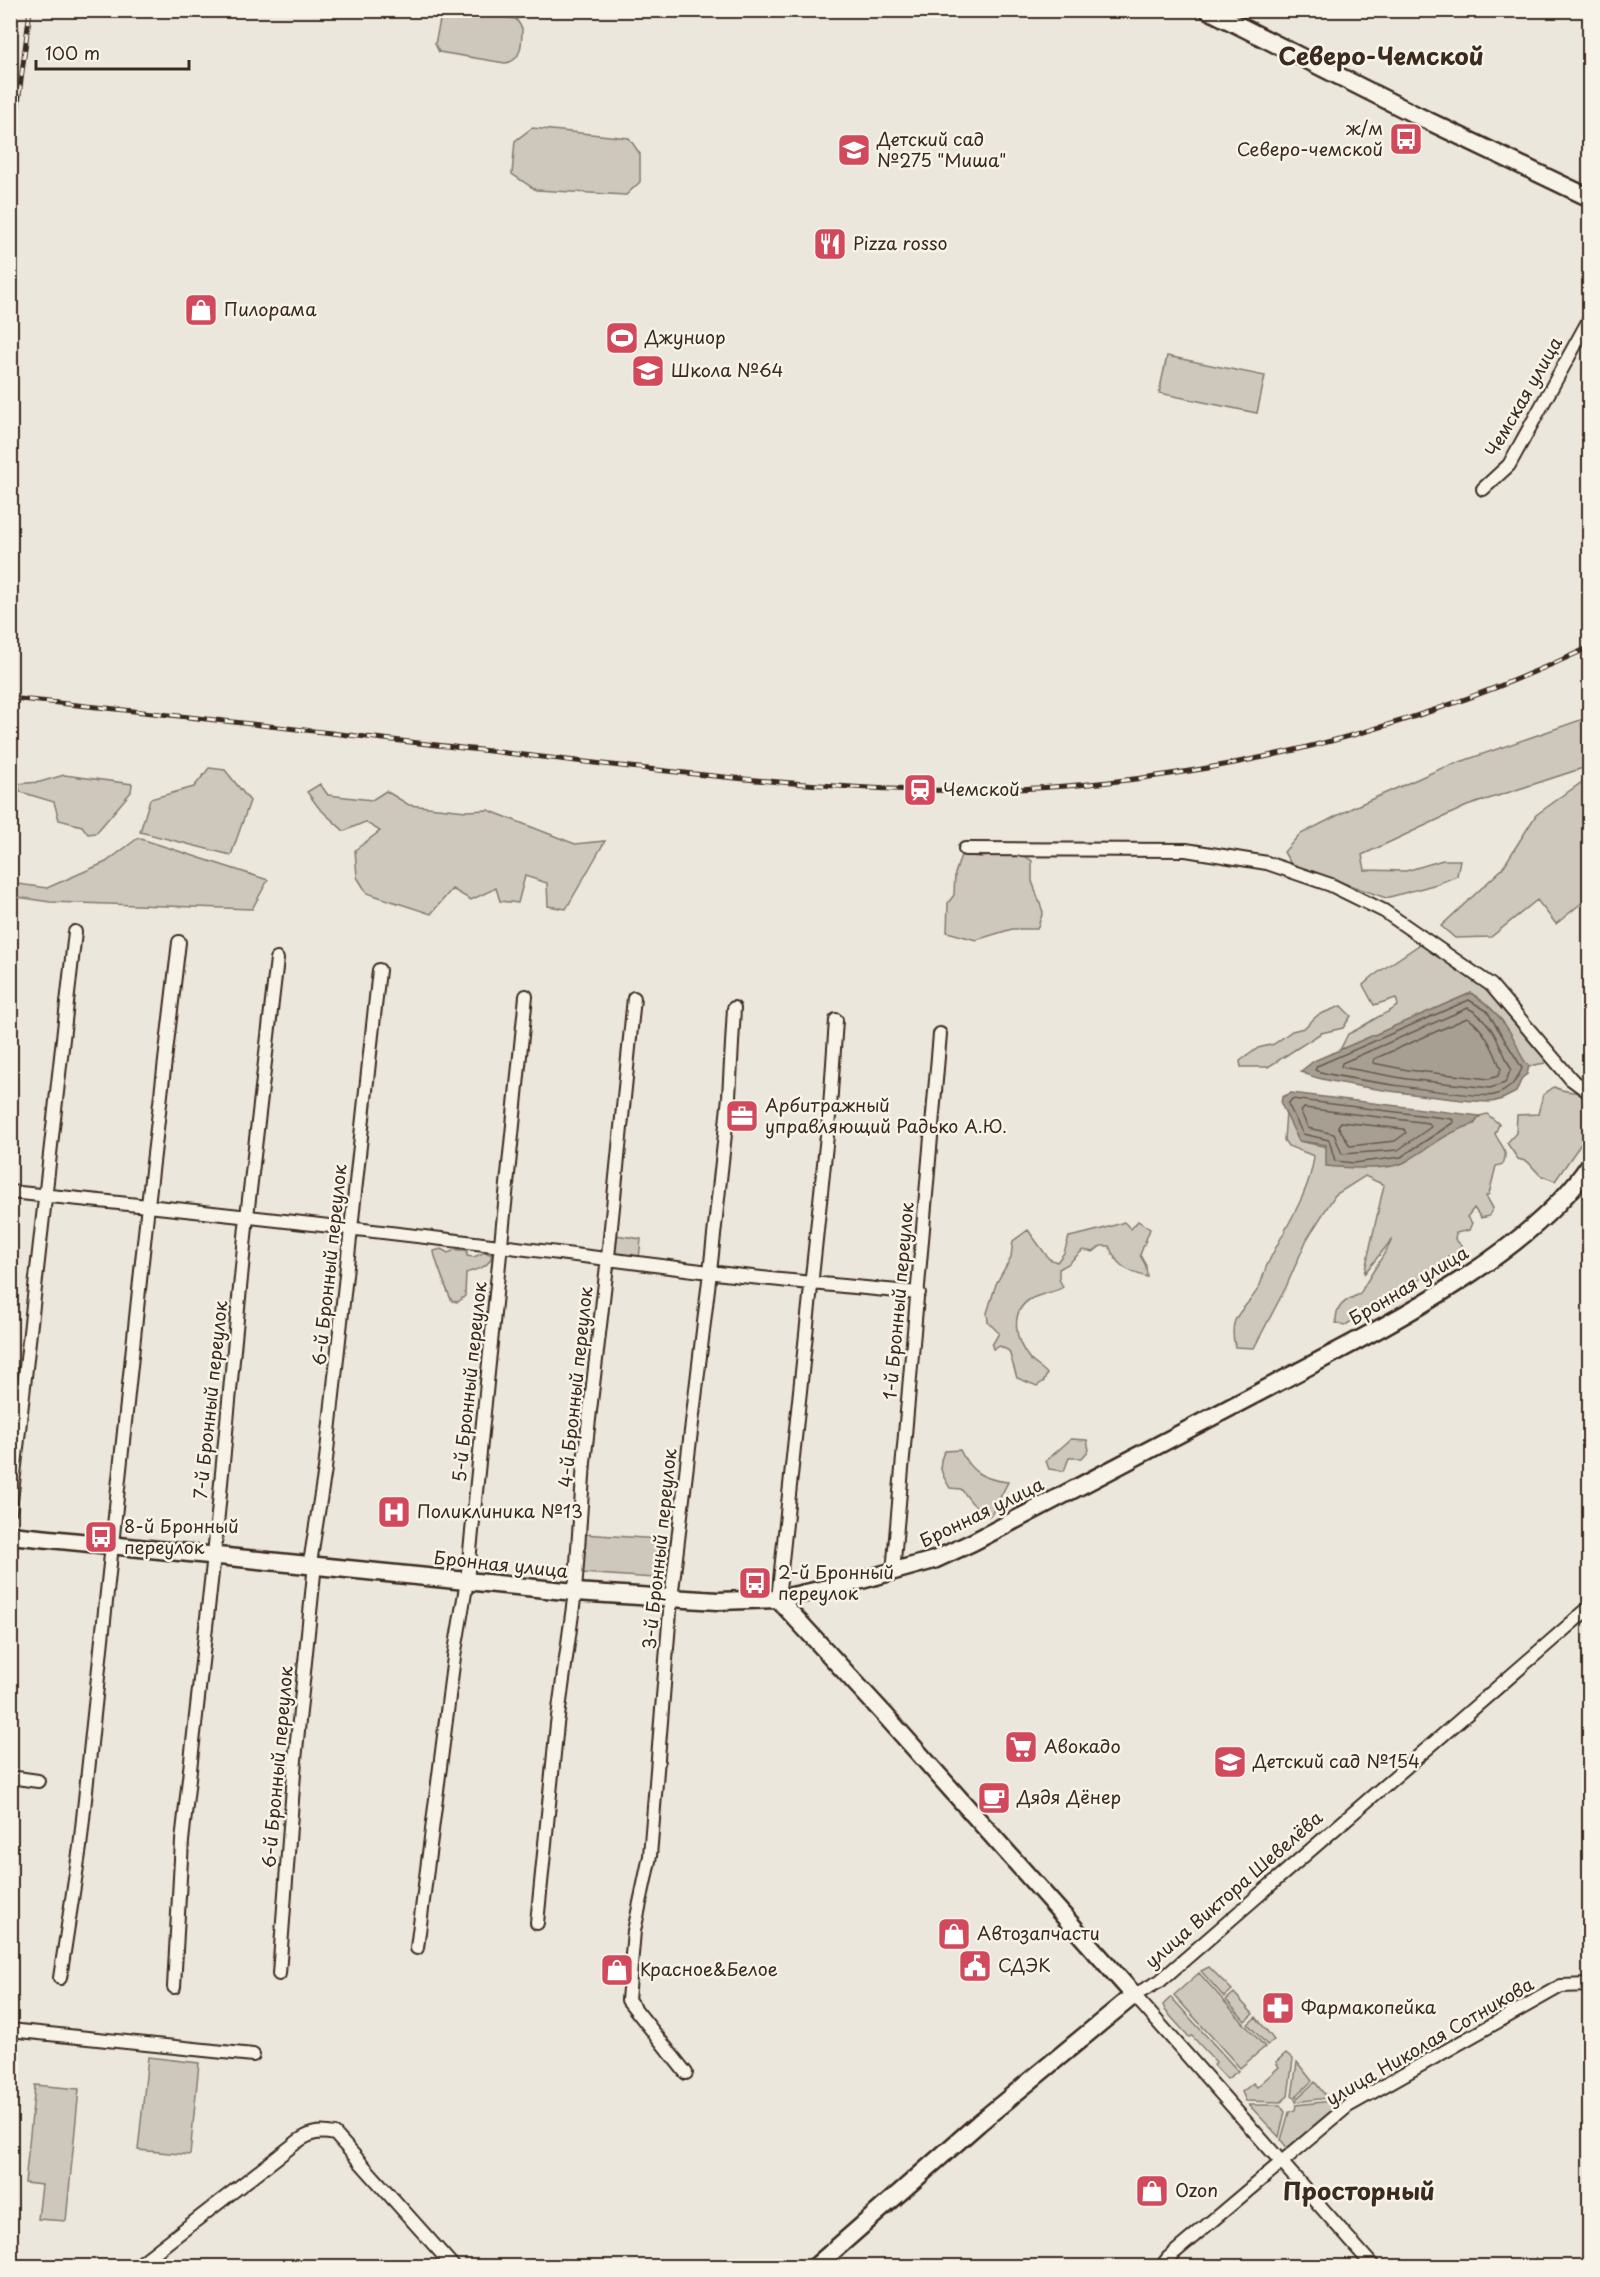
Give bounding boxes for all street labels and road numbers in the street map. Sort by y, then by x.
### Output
street label: Чемская улица [1477,331,1568,461]
street label: 6-й Бронный переулок [304,1162,353,1367]
street label: 1-й Бронный переулок [875,1201,920,1401]
street label: Бронная улица [1344,1238,1474,1331]
street label: 5-й Бронный переулок [445,1280,492,1483]
street label: 4-й Бронный переулок [551,1285,599,1489]
street label: 7-й Бронный переулок [186,1299,233,1500]
street label: 3-й Бронный переулок [635,1447,683,1651]
street label: Бронная улица [915,1470,1048,1553]
street label: Бронная улица [433,1543,570,1584]
street label: 6-й Бронный переулок [254,1665,299,1869]
street label: улица Виктора Шевелёва [1138,1803,1328,1974]
street label: улица Николая Сотникова [1320,1970,1539,2111]

